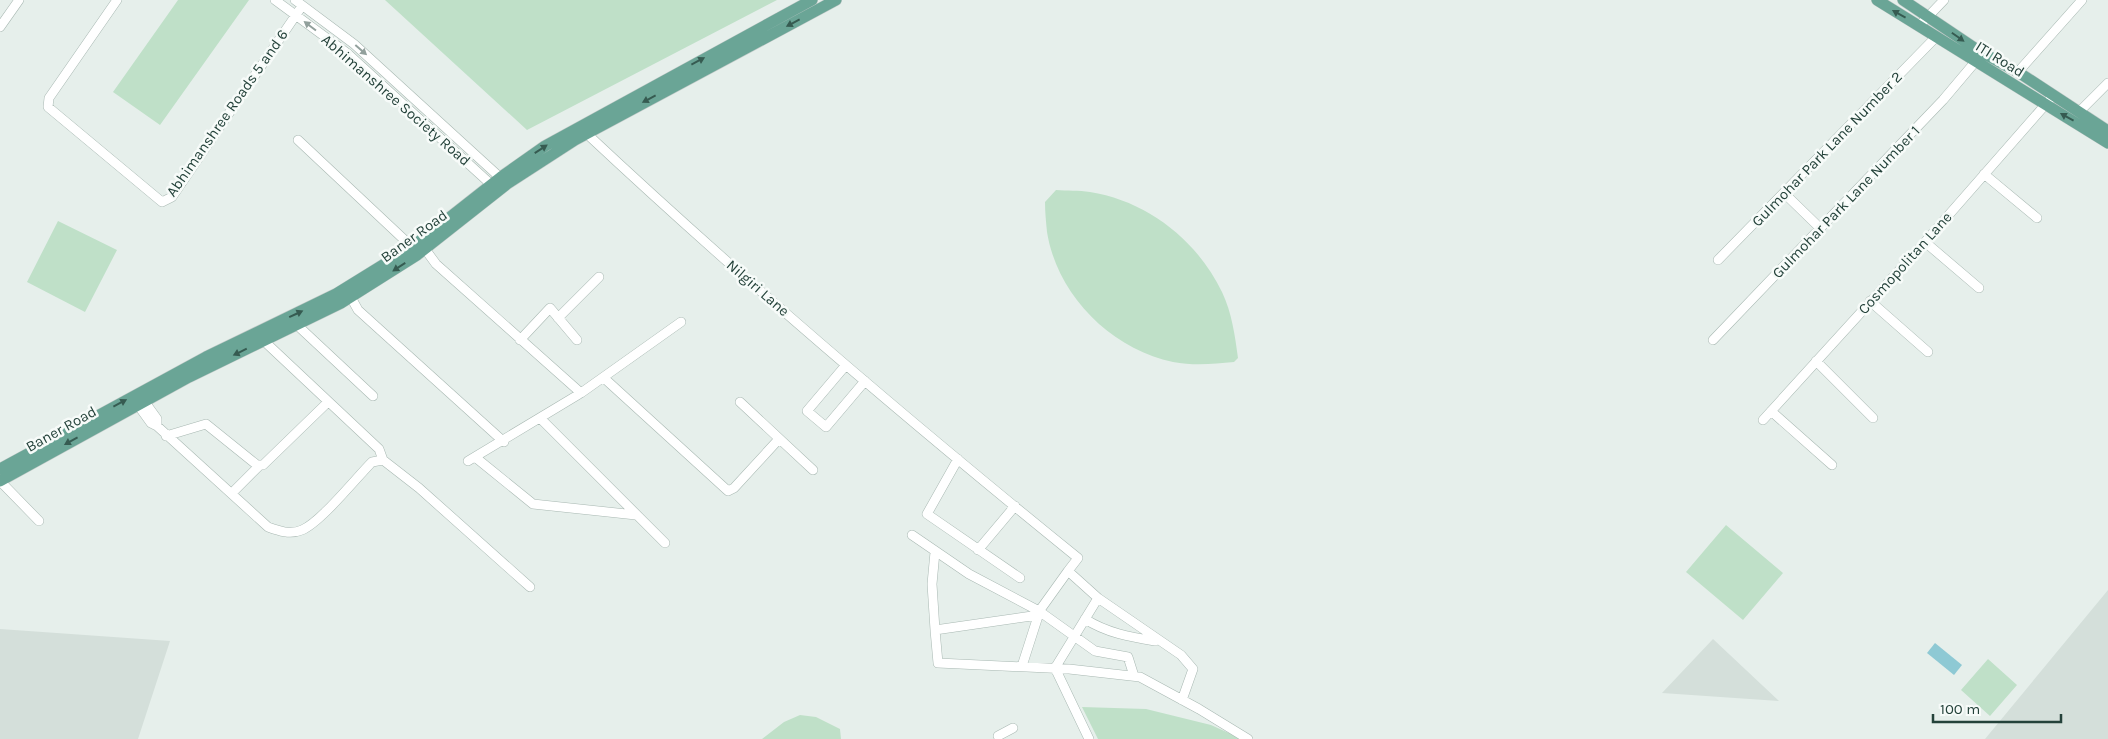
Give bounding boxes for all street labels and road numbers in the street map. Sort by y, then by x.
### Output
street label: Abhimanshree Roads 5 and 6 [162,26,292,200]
street label: Abhimanshree Society Road [318,30,474,170]
street label: ITI Road [1972,37,2028,81]
street label: Gulmohar Park Lane Number 2 [1748,68,1906,230]
street label: Gulmohar Park Lane Number 1 [1768,122,1924,282]
street label: Baner Road [377,206,451,266]
street label: Cosmopolitan Lane [1854,208,1956,318]
street label: Nilgiri Lane [723,256,793,320]
street label: Baner Road [23,402,99,456]

